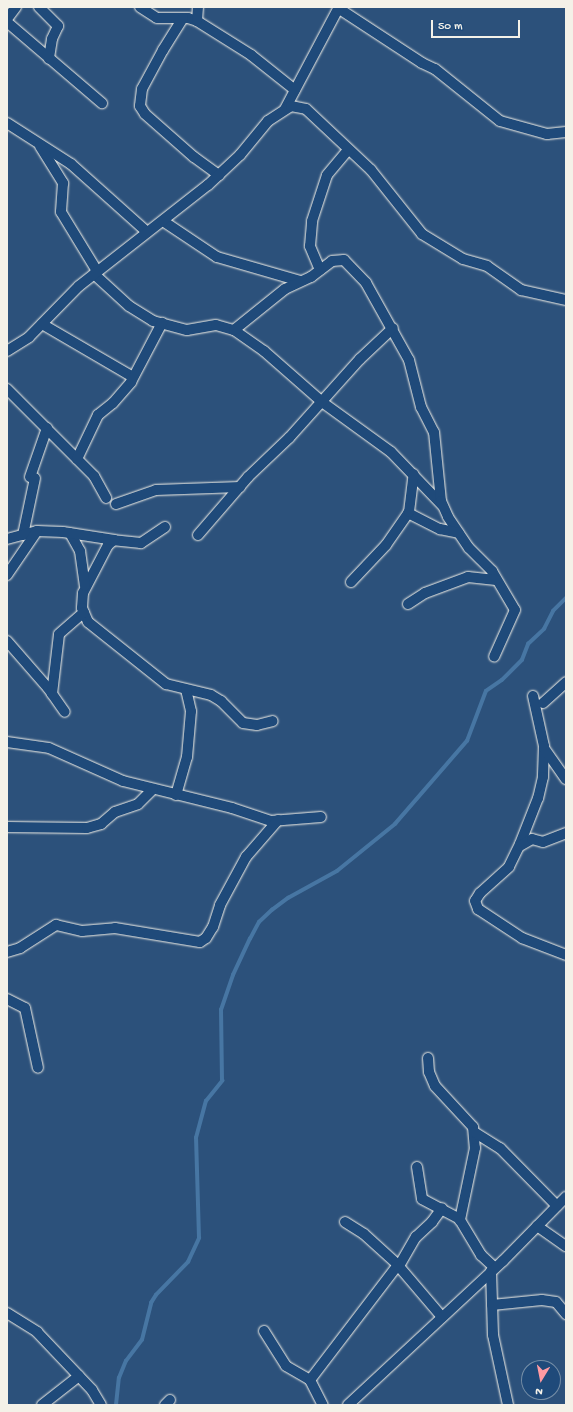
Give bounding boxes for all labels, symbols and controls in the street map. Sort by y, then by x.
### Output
scale bar [433,12,522,38]
text: 50 m [438,20,463,34]
north arrow [521,1360,561,1400]
text: N [535,1384,544,1397]

